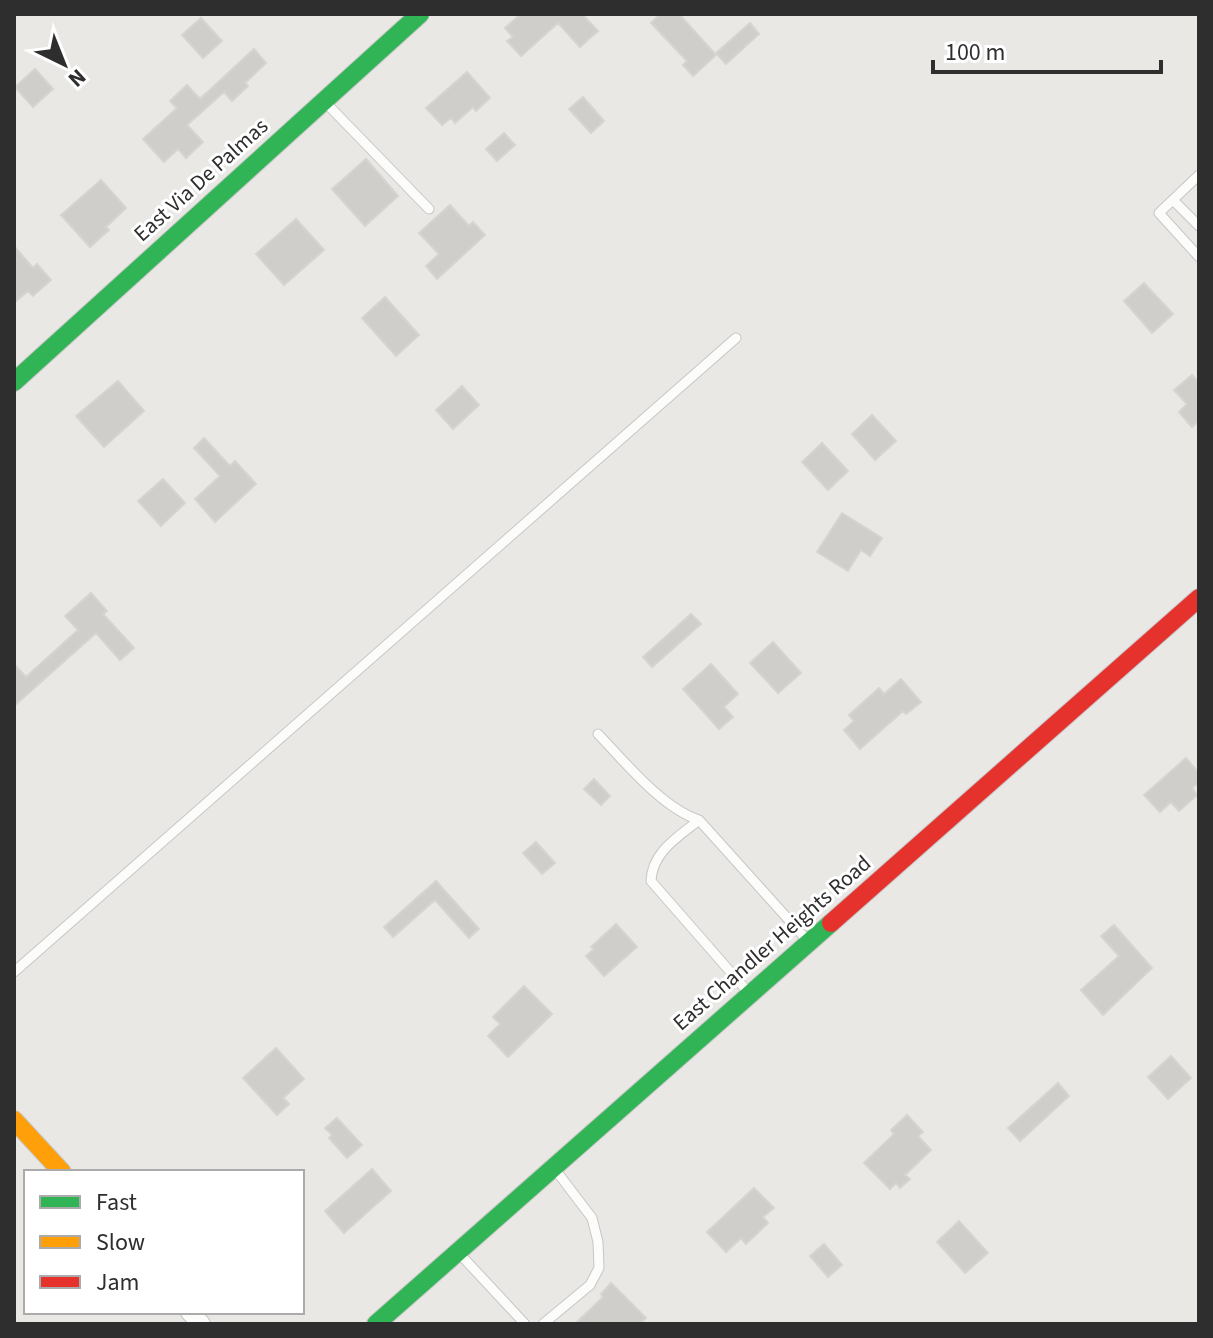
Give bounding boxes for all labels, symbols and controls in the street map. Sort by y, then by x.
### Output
north arrow [24,24,104,104]
scale bar [933,24,1161,74]
text: 100 m [945,35,1005,70]
text: N [61,61,93,95]
street label: East Via De Palmas [127,111,275,249]
street label: East Chandler Heights Road [666,848,878,1038]
legend [24,1170,304,1314]
text: Fast [96,1185,137,1220]
text: Slow [96,1225,145,1260]
text: Jam [96,1265,140,1300]

